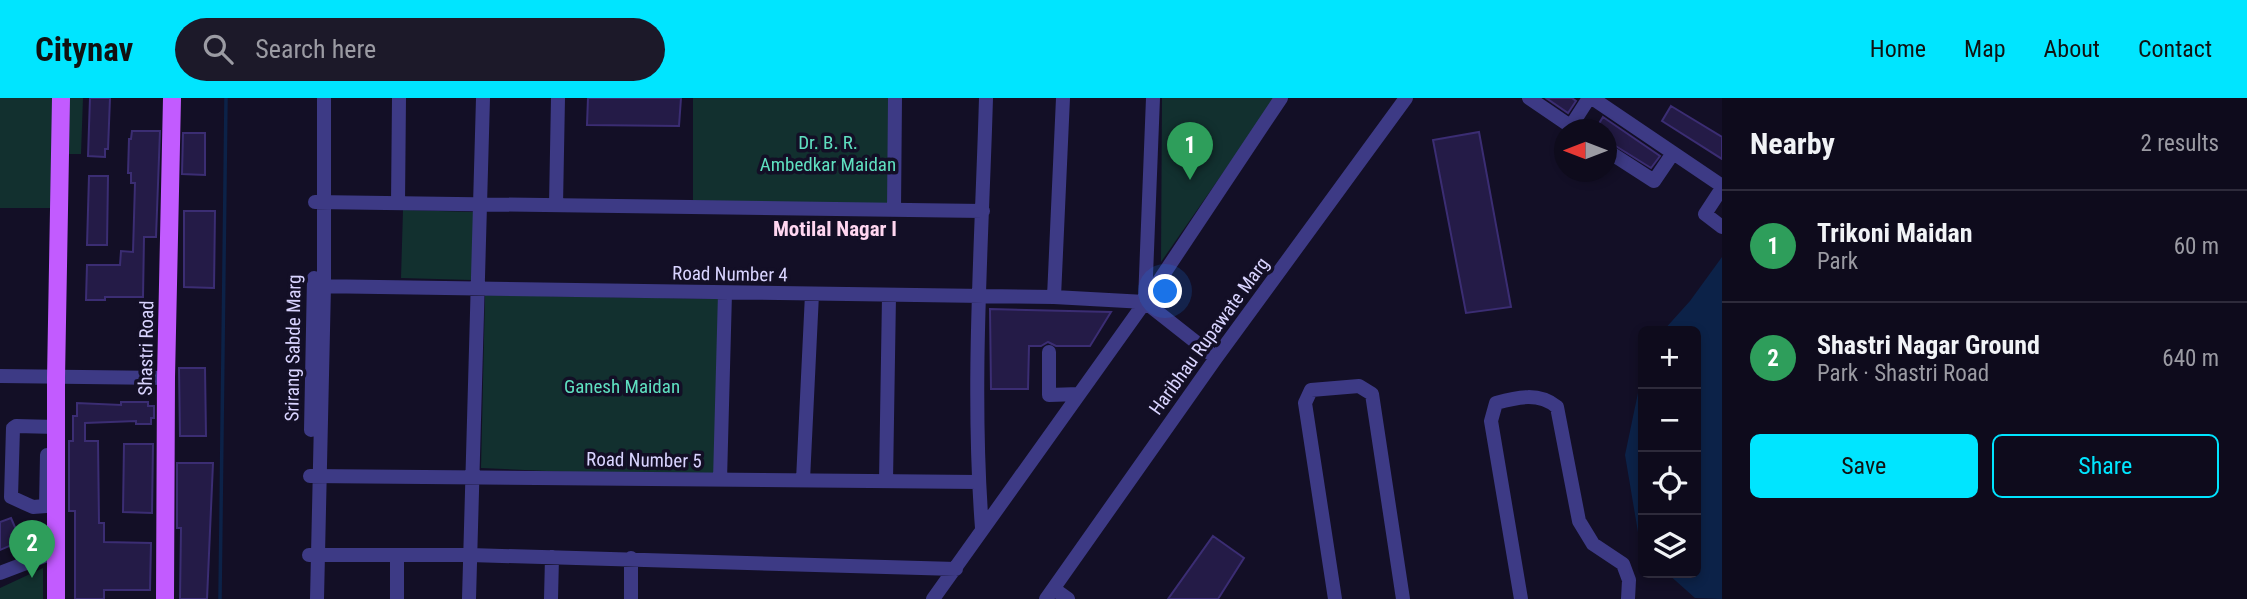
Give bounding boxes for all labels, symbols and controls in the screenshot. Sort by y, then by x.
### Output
search box [175,18,665,81]
text: Citynav [35,30,133,69]
icon: search [199,30,237,68]
text: Search here [255,34,376,64]
text: Home [1870,35,1926,63]
text: Map [1964,35,2006,63]
text: About [2044,35,2100,63]
text: Contact [2138,35,2212,63]
north arrow [1554,119,1617,182]
pin: 1 [1167,122,1213,180]
text: Nearby [1750,126,1835,161]
text: 2 results [2141,130,2219,157]
park label: Dr. B. R. Ambedkar Maidan [760,131,896,176]
district label: Motilal Nagar I [773,217,897,241]
text: Trikoni Maidan [1817,218,1973,248]
text: 1 [1767,233,1779,260]
text: 60 m [2174,233,2219,260]
text: Park [1817,248,1858,275]
street label: Haribhau Rupawate Marg [1144,253,1274,419]
street label: Road Number 4 [672,261,788,287]
street label: Srirang Sabde Marg [280,274,306,422]
your location [1148,274,1182,308]
street label: Shastri Road [134,300,158,396]
map controls [1638,326,1701,578]
button: + [1638,326,1701,389]
text: Shastri Nagar Ground [1817,330,2040,360]
text: 2 [1767,345,1779,372]
text: 640 m [2162,345,2219,372]
text: Park · Shastri Road [1817,360,1989,387]
park label: Ganesh Maidan [564,375,680,398]
button: − [1638,389,1701,452]
button: Save [1750,434,1978,498]
button: Share [1992,434,2219,498]
street label: Road Number 5 [586,447,702,473]
button: locate [1638,452,1701,515]
button: layers [1638,515,1701,578]
pin: 2 [9,520,55,578]

